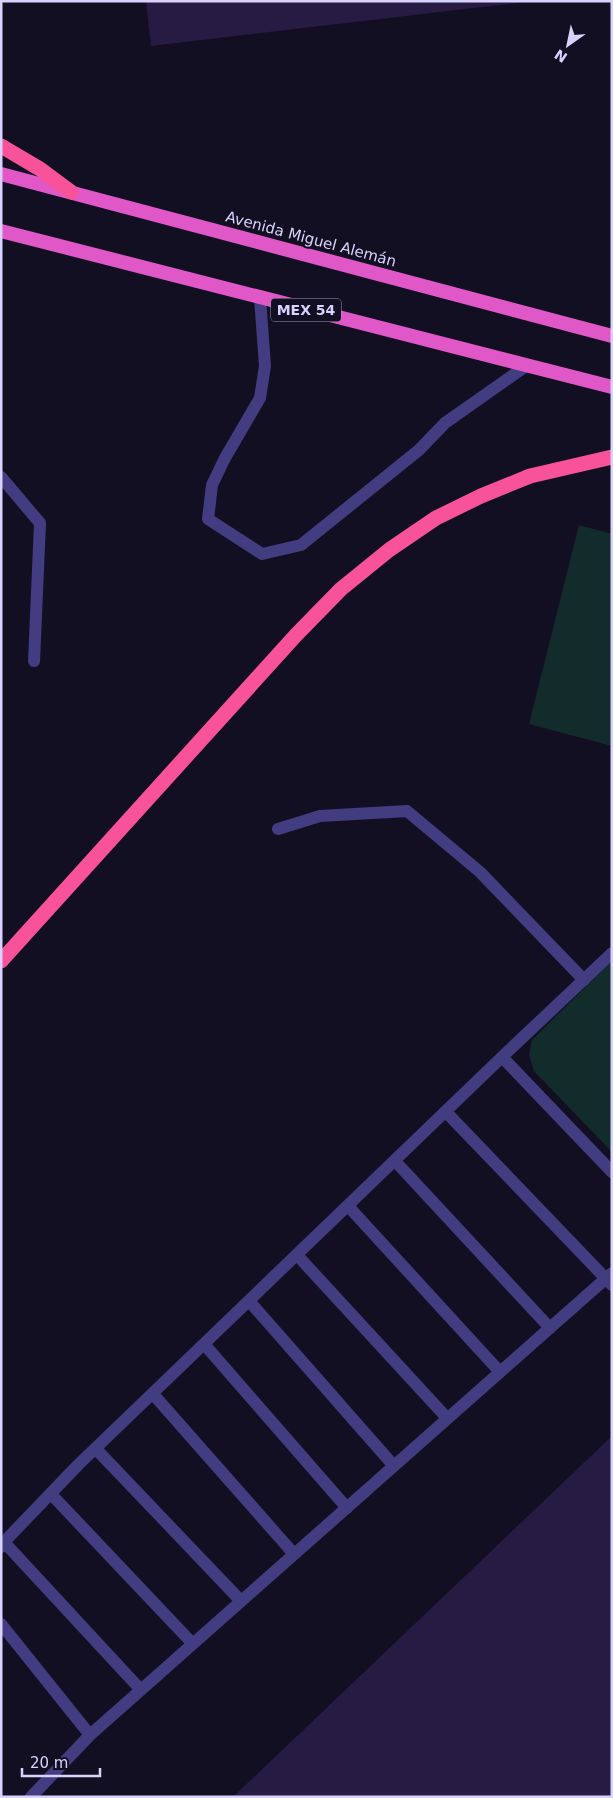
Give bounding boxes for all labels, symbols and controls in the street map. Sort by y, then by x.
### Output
north arrow [543,20,593,70]
text: N [552,46,570,66]
street label: Avenida Miguel Alemán [224,208,398,270]
road number: MEX 54 [271,298,341,322]
scale bar [22,1746,100,1778]
text: 20 m [30,1754,68,1772]

